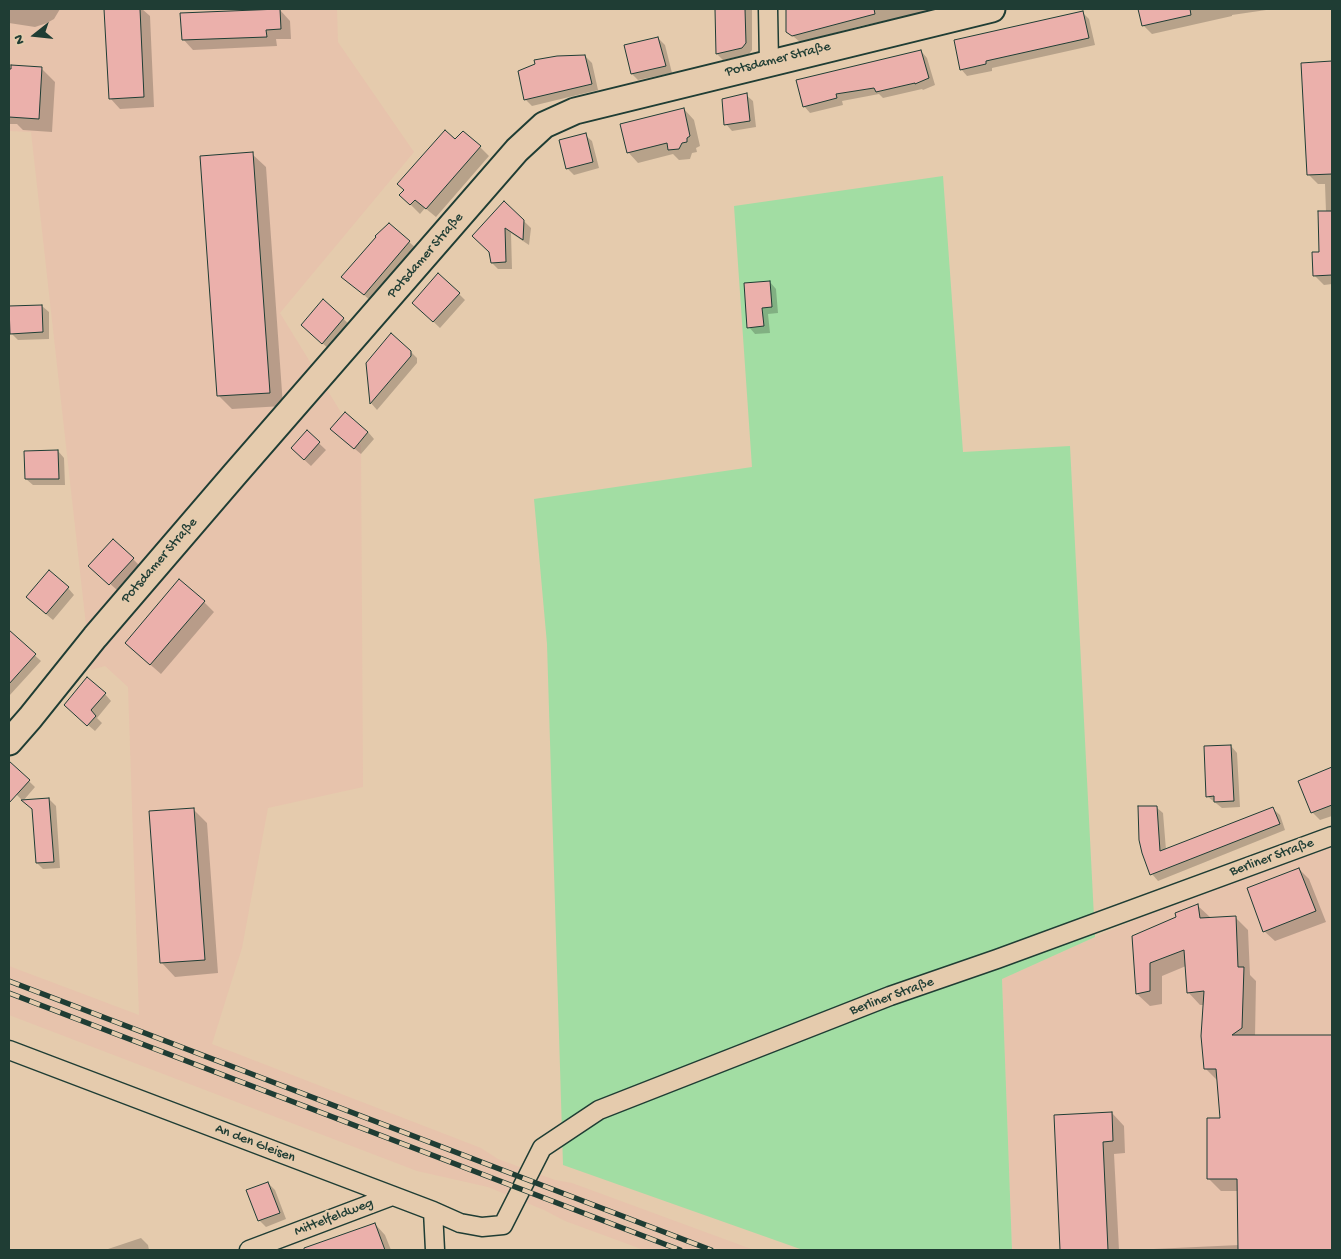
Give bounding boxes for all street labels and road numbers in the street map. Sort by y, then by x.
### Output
street label: Potsdamer Straße [724,39,832,81]
street label: Potsdamer Straße [384,210,468,302]
street label: Potsdamer Straße [118,515,202,607]
street label: Berliner Straße [1228,835,1316,881]
street label: Berliner Straße [848,974,936,1020]
street label: An den Gleisen [212,1121,298,1167]
street label: Mittelfeldweg [292,1195,376,1241]

